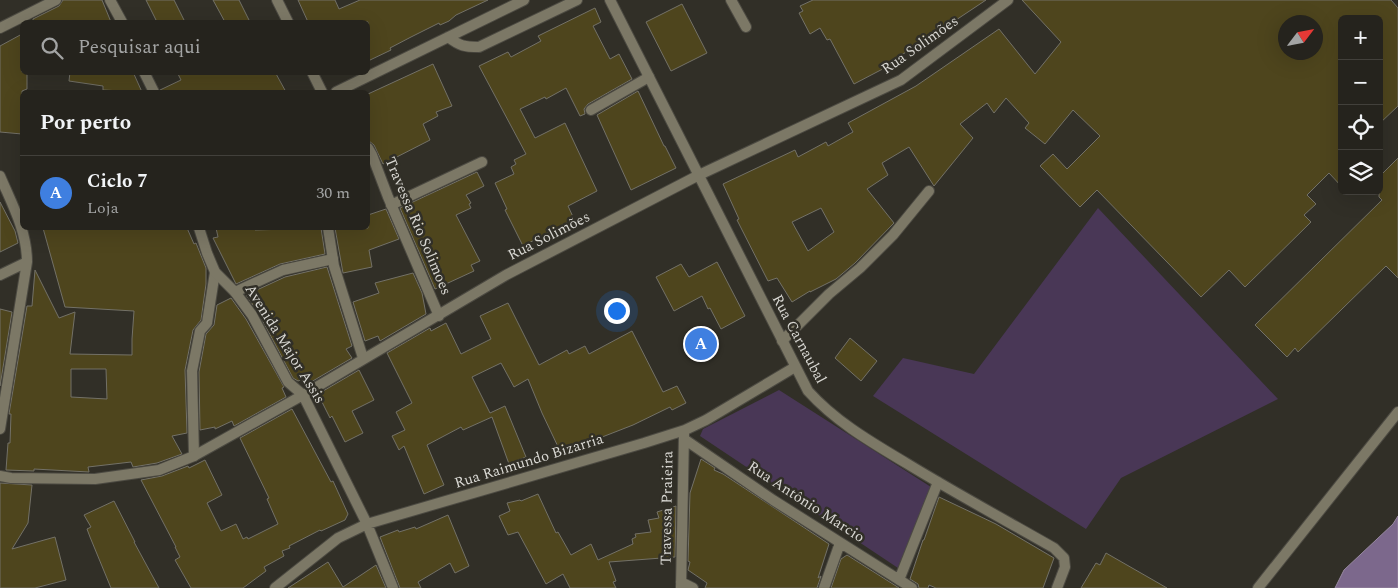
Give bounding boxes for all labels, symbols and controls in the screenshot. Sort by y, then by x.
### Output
street label: Rua Solimões [877,10,963,80]
north arrow [1278,15,1323,60]
map controls [1338,15,1383,195]
button: + [1338,15,1383,60]
search box [20,20,370,75]
text: Pesquisar aqui [78,33,201,62]
icon: search [38,34,66,62]
button: − [1338,60,1383,105]
button: locate [1338,105,1383,150]
text: Por perto [40,107,131,139]
button: layers [1338,150,1383,195]
street label: Travessa Rio Solimoes [378,153,458,299]
text: Ciclo 7 [87,167,148,196]
text: A [50,181,62,205]
text: 30 m [316,181,350,205]
text: Loja [87,196,119,220]
street label: Rua Solimões [504,205,594,267]
street label: Avenida Major Assis [239,280,331,408]
street label: Rua Carnaubal [766,290,832,388]
your location [604,298,630,324]
pin: A [685,325,717,363]
street label: Rua Raimundo Bizarria [452,427,607,495]
street label: Travessa Praieira [655,450,680,565]
street label: Rua Antônio Marcio [743,455,869,549]

